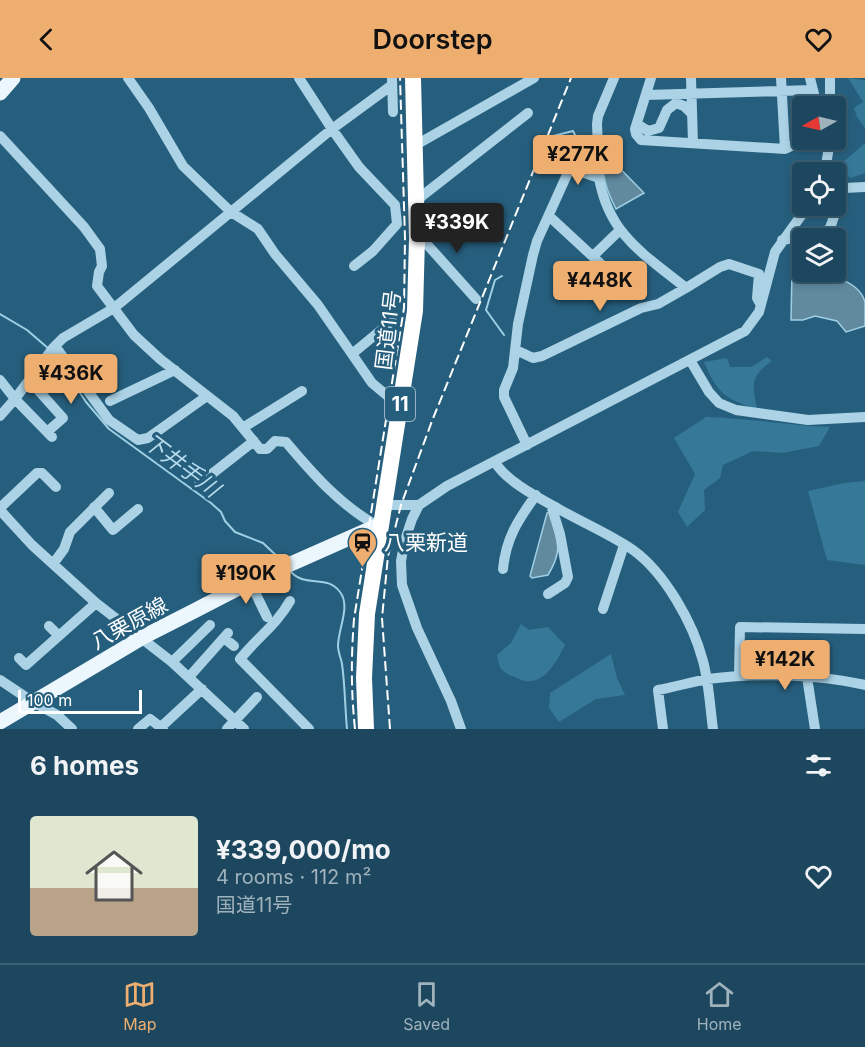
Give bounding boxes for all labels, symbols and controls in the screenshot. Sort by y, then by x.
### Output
icon: back [30,23,63,56]
text: Doorstep [372,23,493,56]
icon: heart [802,23,835,56]
north arrow [792,96,846,150]
map controls [792,96,846,282]
pin: ¥277K [536,135,620,186]
text: ¥277K [547,142,609,166]
button: locate [792,162,846,216]
pin: ¥339K [415,203,499,254]
text: ¥339K [425,210,489,234]
button: layers [792,228,846,282]
pin: ¥448K [558,261,642,312]
text: ¥448K [567,268,633,292]
street label: 国道11号 [371,289,405,371]
pin: ¥436K [29,354,113,405]
text: ¥436K [38,361,104,385]
road number: 11 [385,387,415,421]
water label: 下井手川 [139,428,227,503]
station icon: 八栗新道 [347,526,379,568]
place label: 八栗新道 [384,530,468,555]
pin: ¥190K [204,554,288,605]
text: ¥190K [216,561,276,585]
street label: 八栗原線 [86,592,172,654]
pin: ¥142K [743,640,827,691]
text: ¥142K [755,647,815,671]
scale bar [18,687,142,714]
text: 100 m [27,690,72,710]
icon: filters [802,749,835,782]
text: 6 homes [30,750,139,781]
text: ¥339,000/mo [216,834,391,865]
icon: home [78,840,150,912]
icon: heart [802,860,835,893]
text: 4 rooms · 112 m² [216,865,371,889]
text: 国道11号 [216,893,292,917]
tab: Map [123,978,157,1034]
tab: Saved [403,978,450,1034]
tab: Home [697,978,742,1034]

